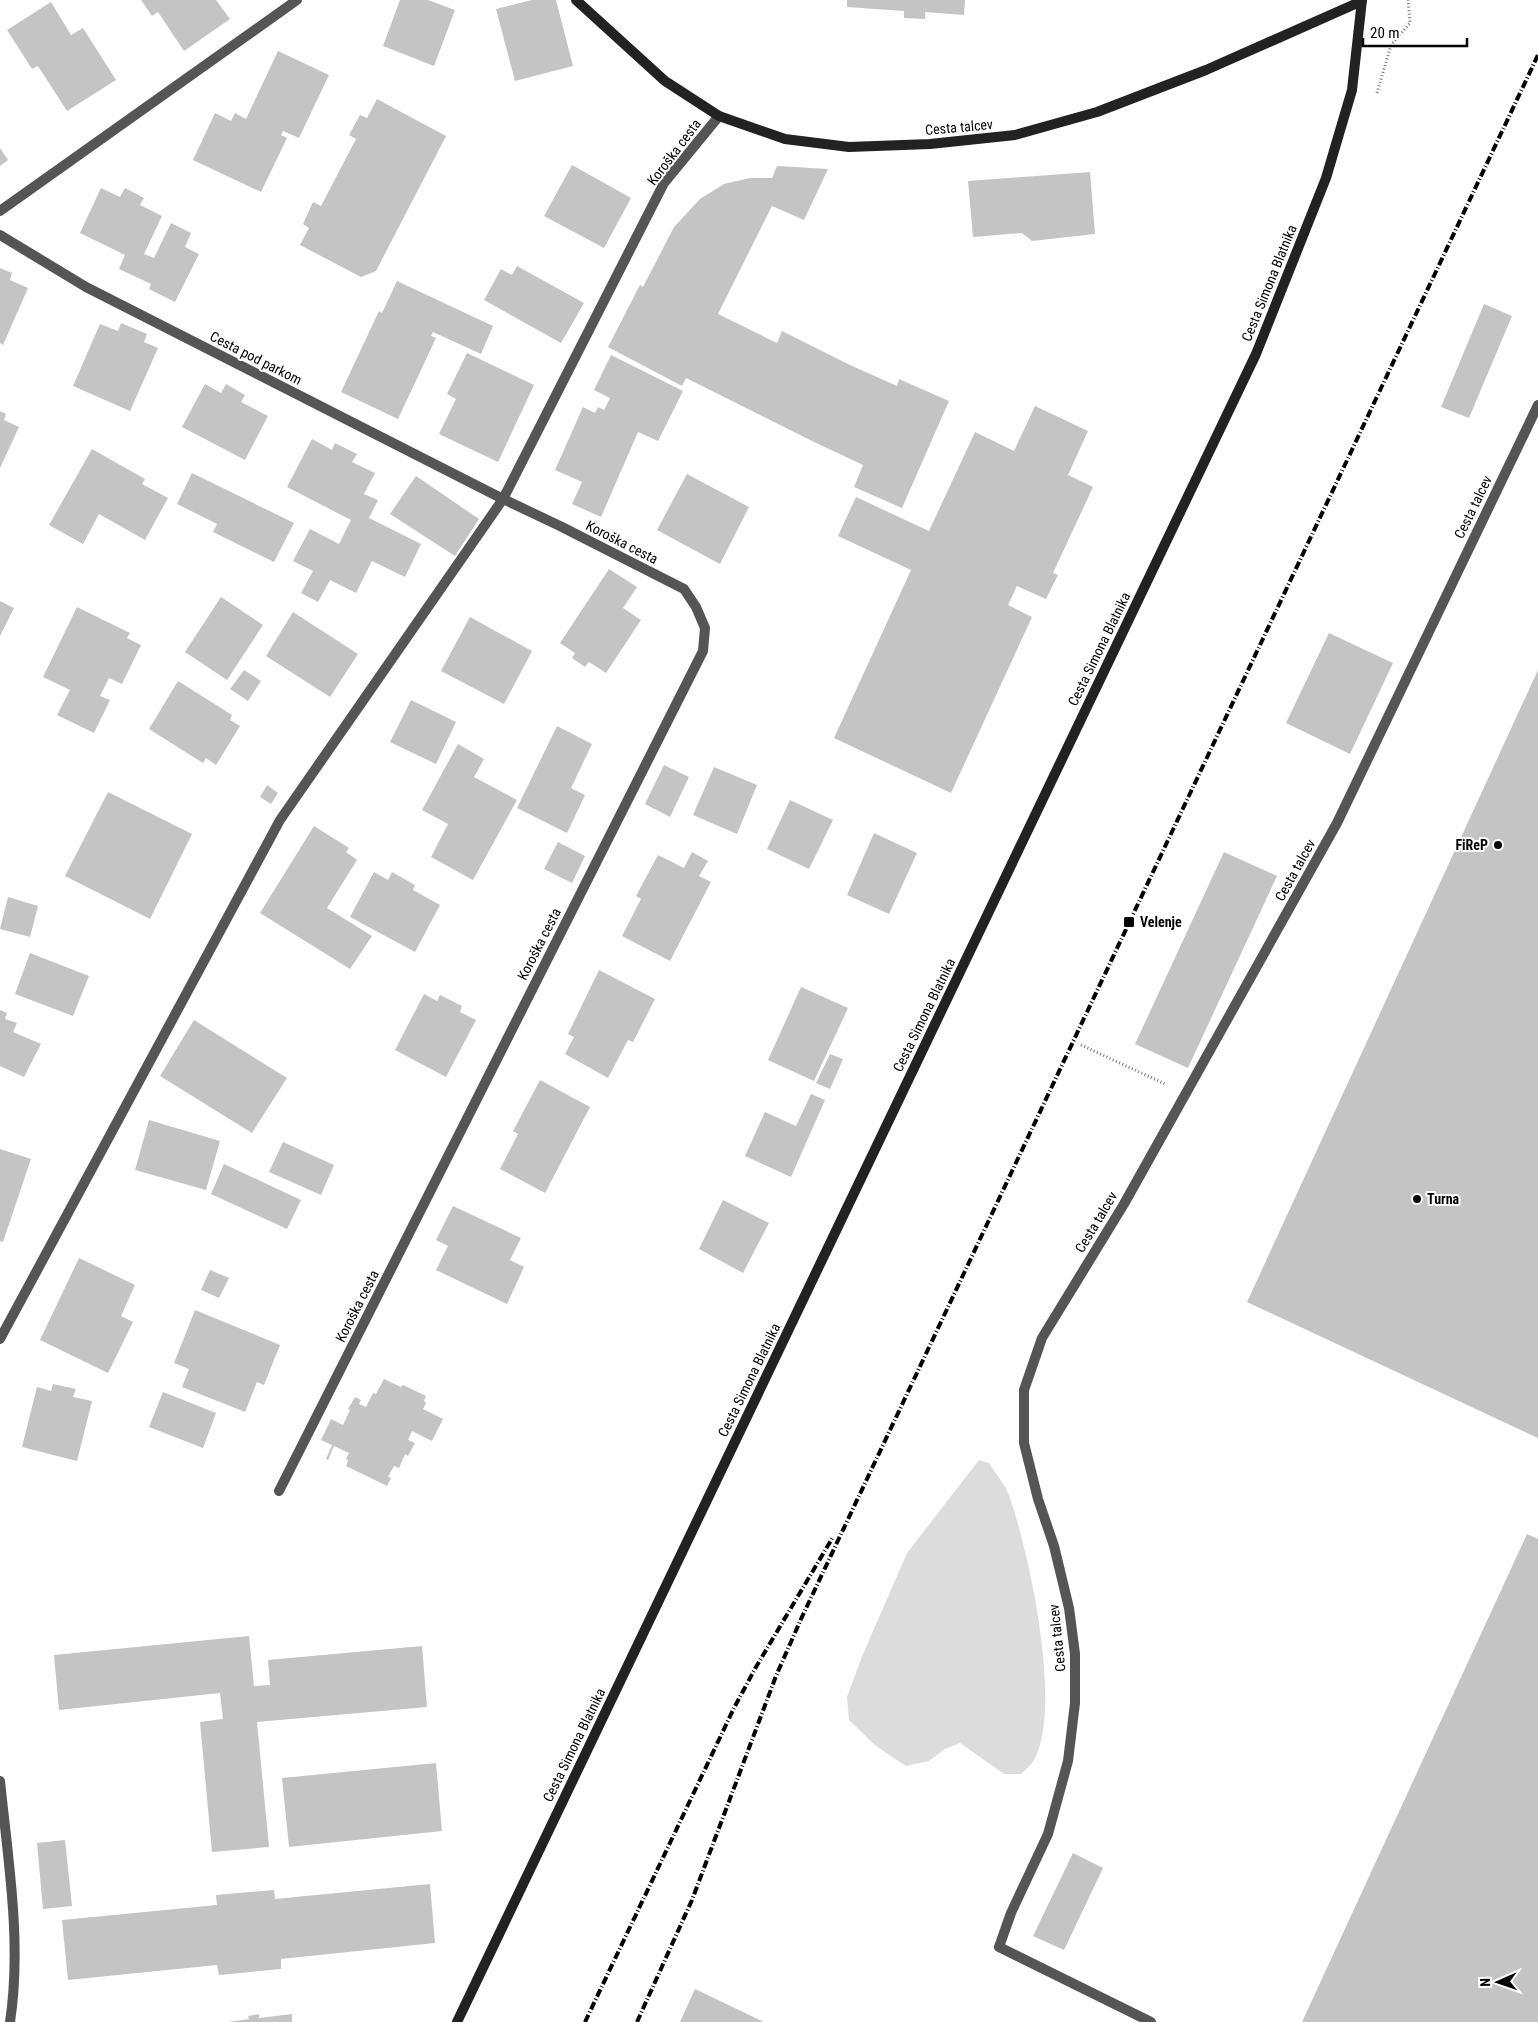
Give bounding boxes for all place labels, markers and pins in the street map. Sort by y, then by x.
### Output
place label: FiReP [1455,837,1488,853]
marker: FiReP [1492,839,1504,851]
place label: Velenje [1140,914,1182,930]
marker: Velenje [1122,915,1136,929]
place label: Turna [1427,1191,1460,1207]
marker: Turna [1411,1193,1423,1205]

